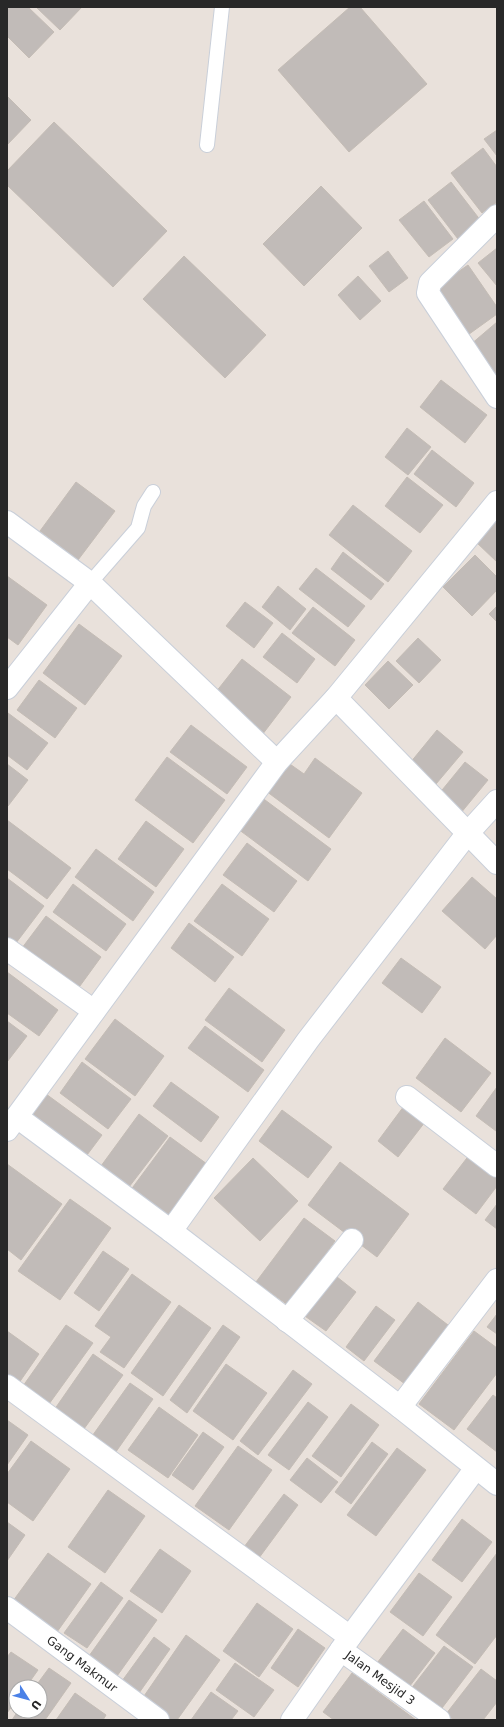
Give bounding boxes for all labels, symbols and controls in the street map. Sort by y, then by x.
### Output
street label: Gang Makmur [44,1633,120,1695]
street label: Jalan Mesjid 3 [342,1647,418,1708]
north arrow [8,1679,48,1719]
text: U [28,1697,44,1712]

